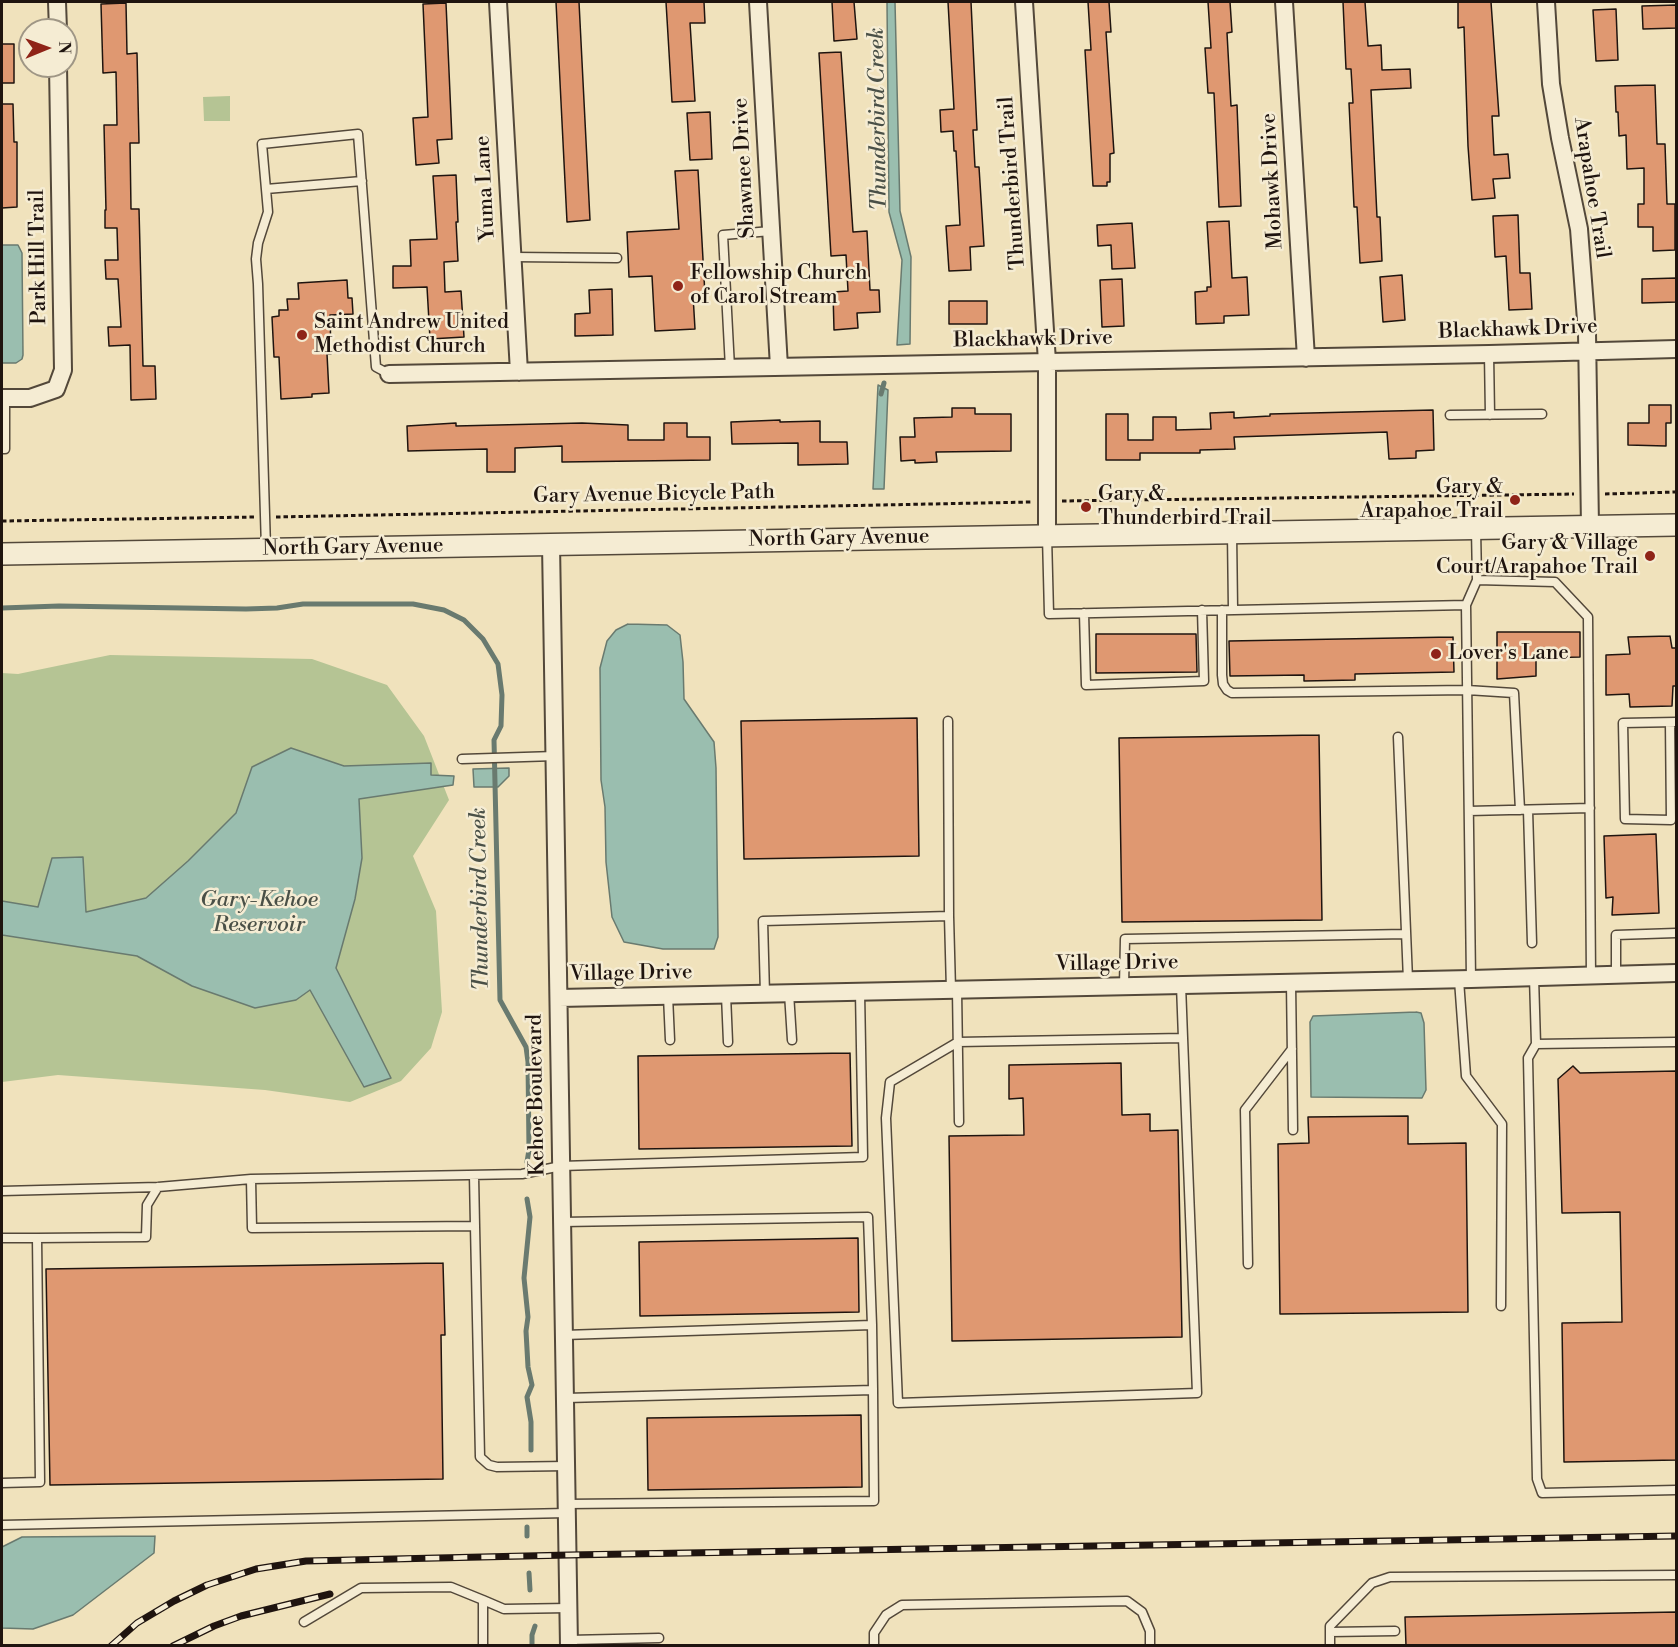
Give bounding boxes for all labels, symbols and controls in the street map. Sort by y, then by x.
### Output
north arrow [18,18,78,78]
water label: Thunderbird Creek [864,27,894,211]
text: N [54,41,74,54]
street label: Thunderbird Trail [994,96,1032,270]
street label: Shawnee Drive [729,97,761,239]
street label: Mohawk Drive [1257,112,1289,250]
street label: Arapahoe Trail [1567,116,1615,260]
street label: Yuma Lane [471,135,501,241]
street label: Park Hill Trail [25,189,53,325]
place label: Fellowship Church of Carol Stream [690,261,867,311]
marker: Fellowship Church of Carol Stream [671,279,685,293]
place label: Saint Andrew United Methodist Church [314,310,509,360]
street label: Blackhawk Drive [1438,315,1598,345]
street label: Blackhawk Drive [953,326,1113,354]
marker: Saint Andrew United Methodist Church [295,328,309,342]
place label: Gary & Arapahoe Trail [1360,475,1503,525]
street label: Gary Avenue Bicycle Path [533,480,775,510]
place label: Gary & Thunderbird Trail [1098,482,1272,532]
marker: Gary & Arapahoe Trail [1508,493,1522,507]
marker: Gary & Thunderbird Trail [1079,500,1093,514]
street label: North Gary Avenue [748,525,930,553]
place label: Gary & Village Court/Arapahoe Trail [1436,531,1638,581]
street label: North Gary Avenue [262,534,444,562]
marker: Gary & Village Court/Arapahoe Trail [1643,549,1657,563]
place label: Lover's Lane [1448,641,1569,667]
marker: Lover's Lane [1429,647,1443,661]
water label: Thunderbird Creek [466,807,496,991]
water label: Gary-Kehoe Reservoir [200,888,318,939]
street label: Village Drive [1055,950,1179,978]
street label: Village Drive [569,960,693,988]
street label: Kehoe Boulevard [523,1014,551,1176]

